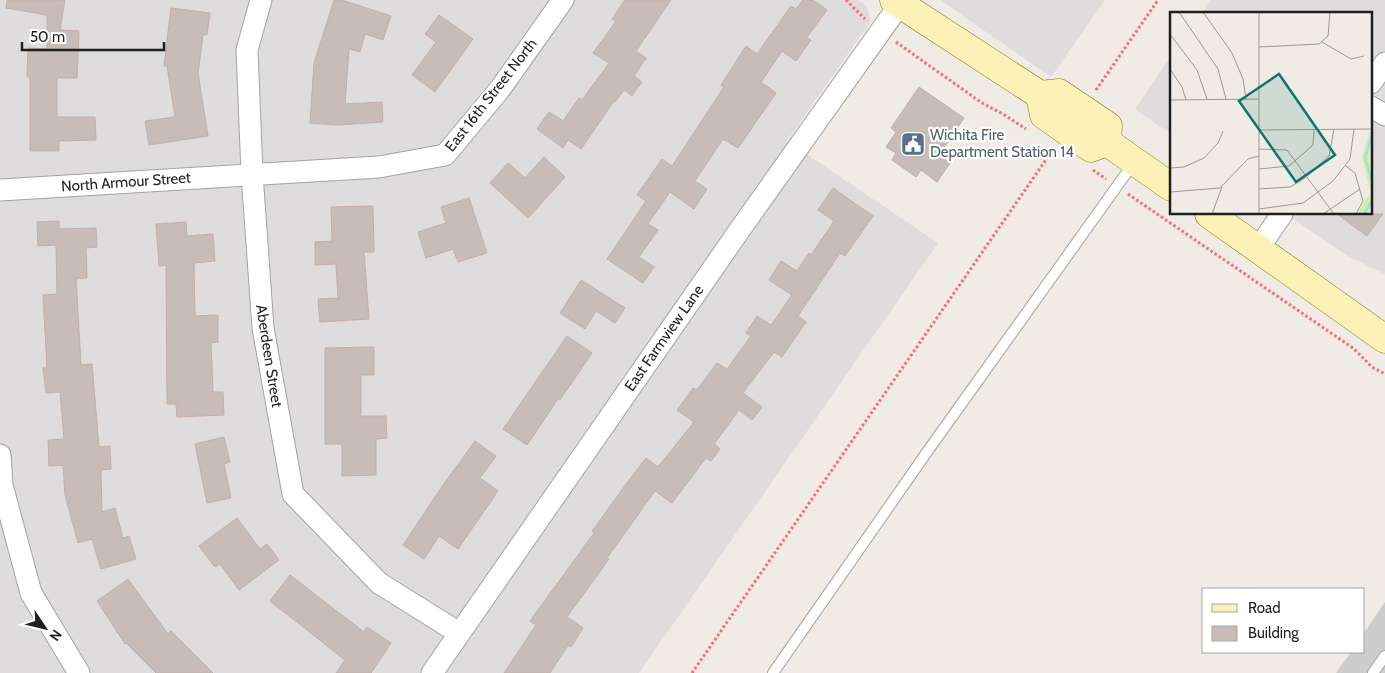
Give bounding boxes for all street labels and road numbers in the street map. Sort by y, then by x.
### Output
street label: East 16th Street North [441,35,541,155]
street label: North Armour Street [61,168,191,196]
street label: East Farmview Lane [621,281,707,394]
street label: Aberdeen Street [252,303,286,409]

